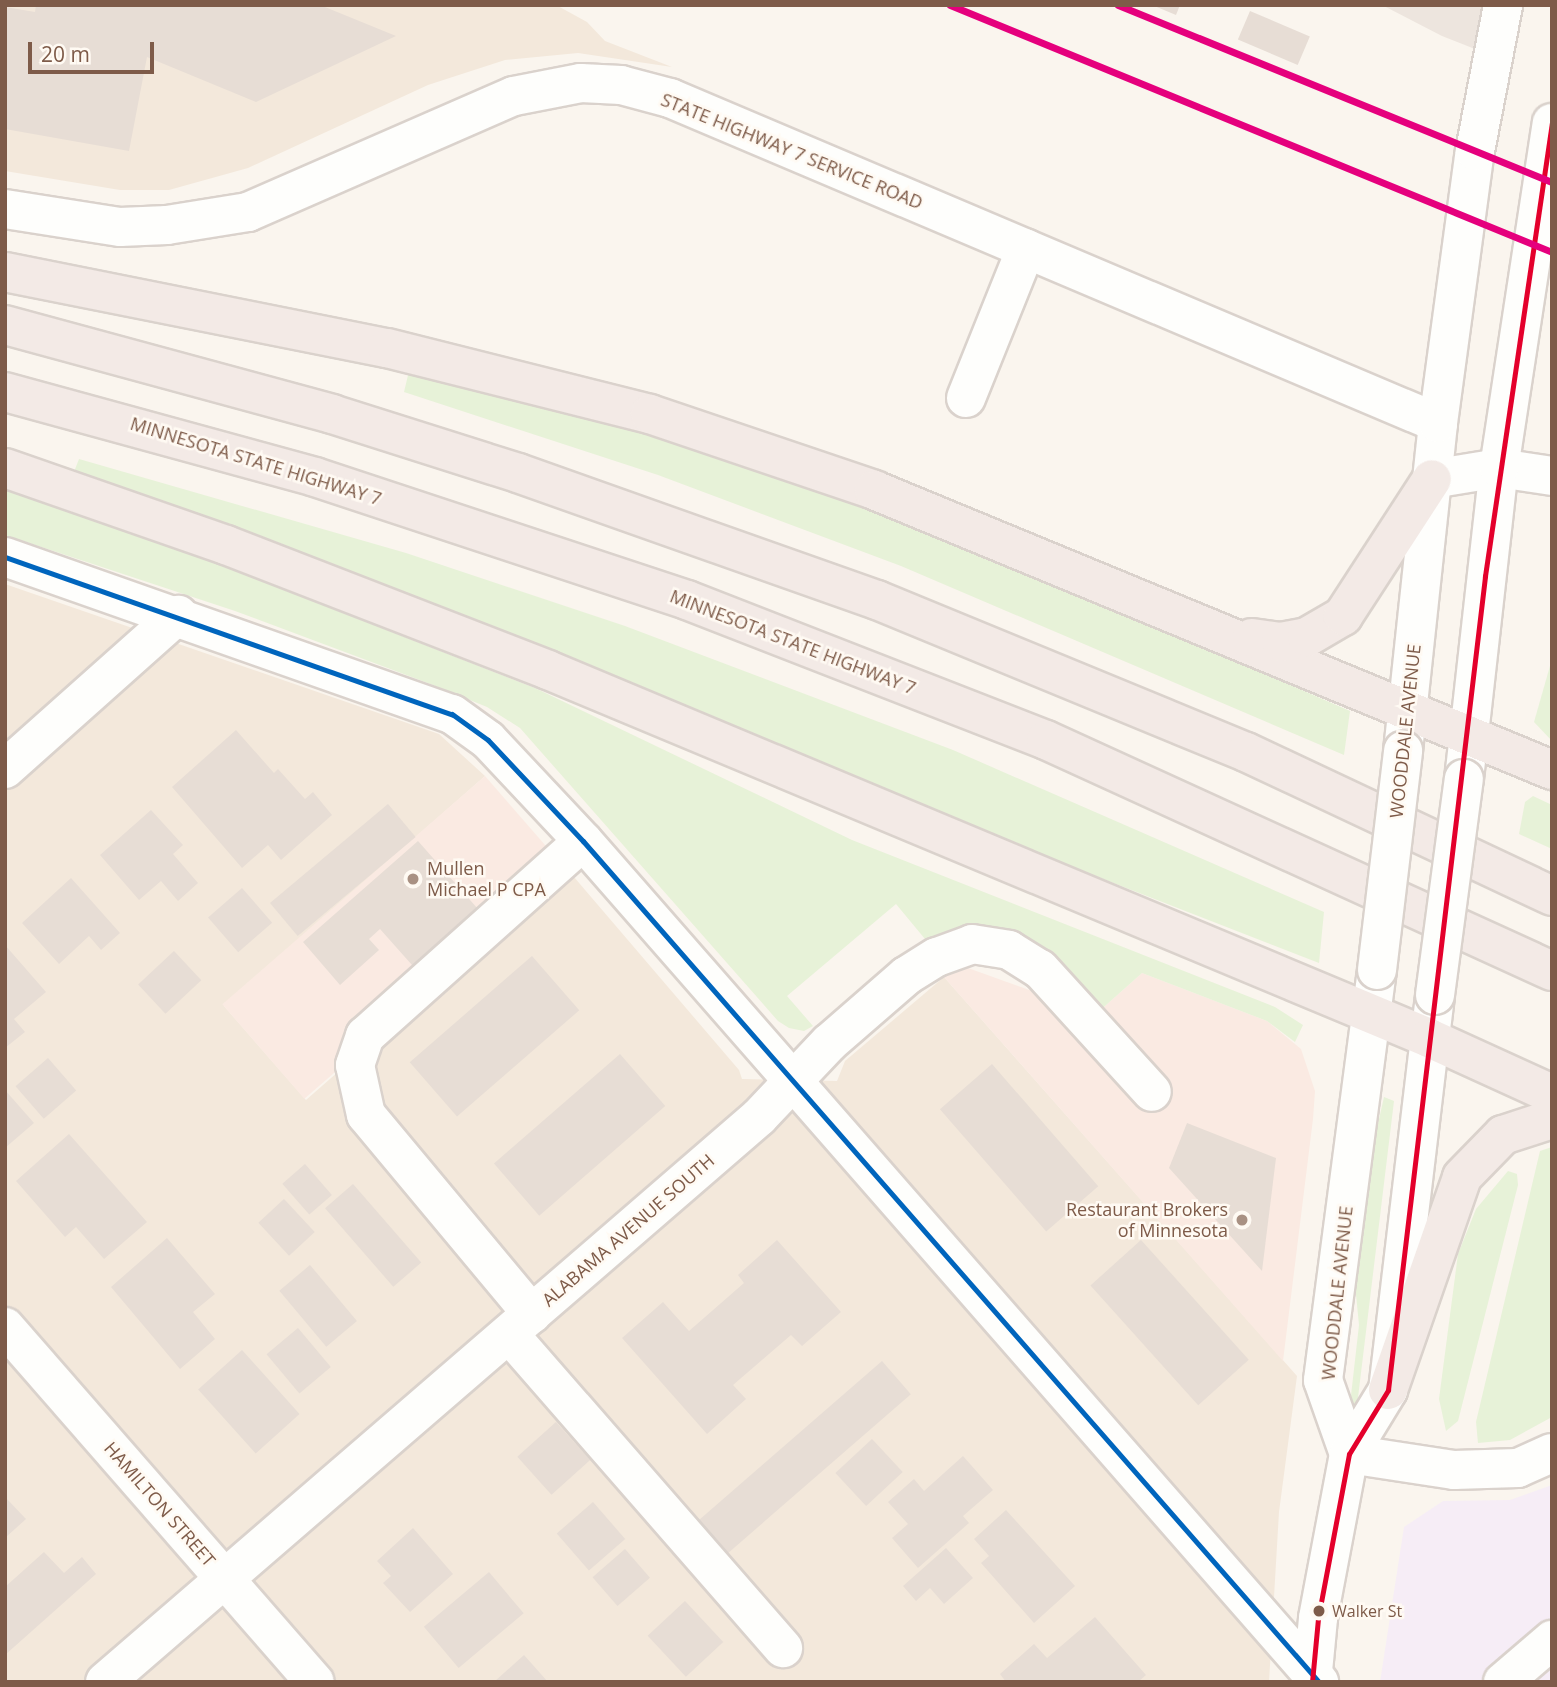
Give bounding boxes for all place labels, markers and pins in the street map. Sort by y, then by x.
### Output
place label: Mullen Michael P CPA [427,858,546,900]
marker: Mullen Michael P CPA [405,871,421,887]
place label: Restaurant Brokers of Minnesota [1066,1199,1228,1242]
marker: Restaurant Brokers of Minnesota [1234,1212,1250,1228]
place label: Walker St [1332,1601,1402,1621]
marker: Walker St [1312,1604,1326,1618]

